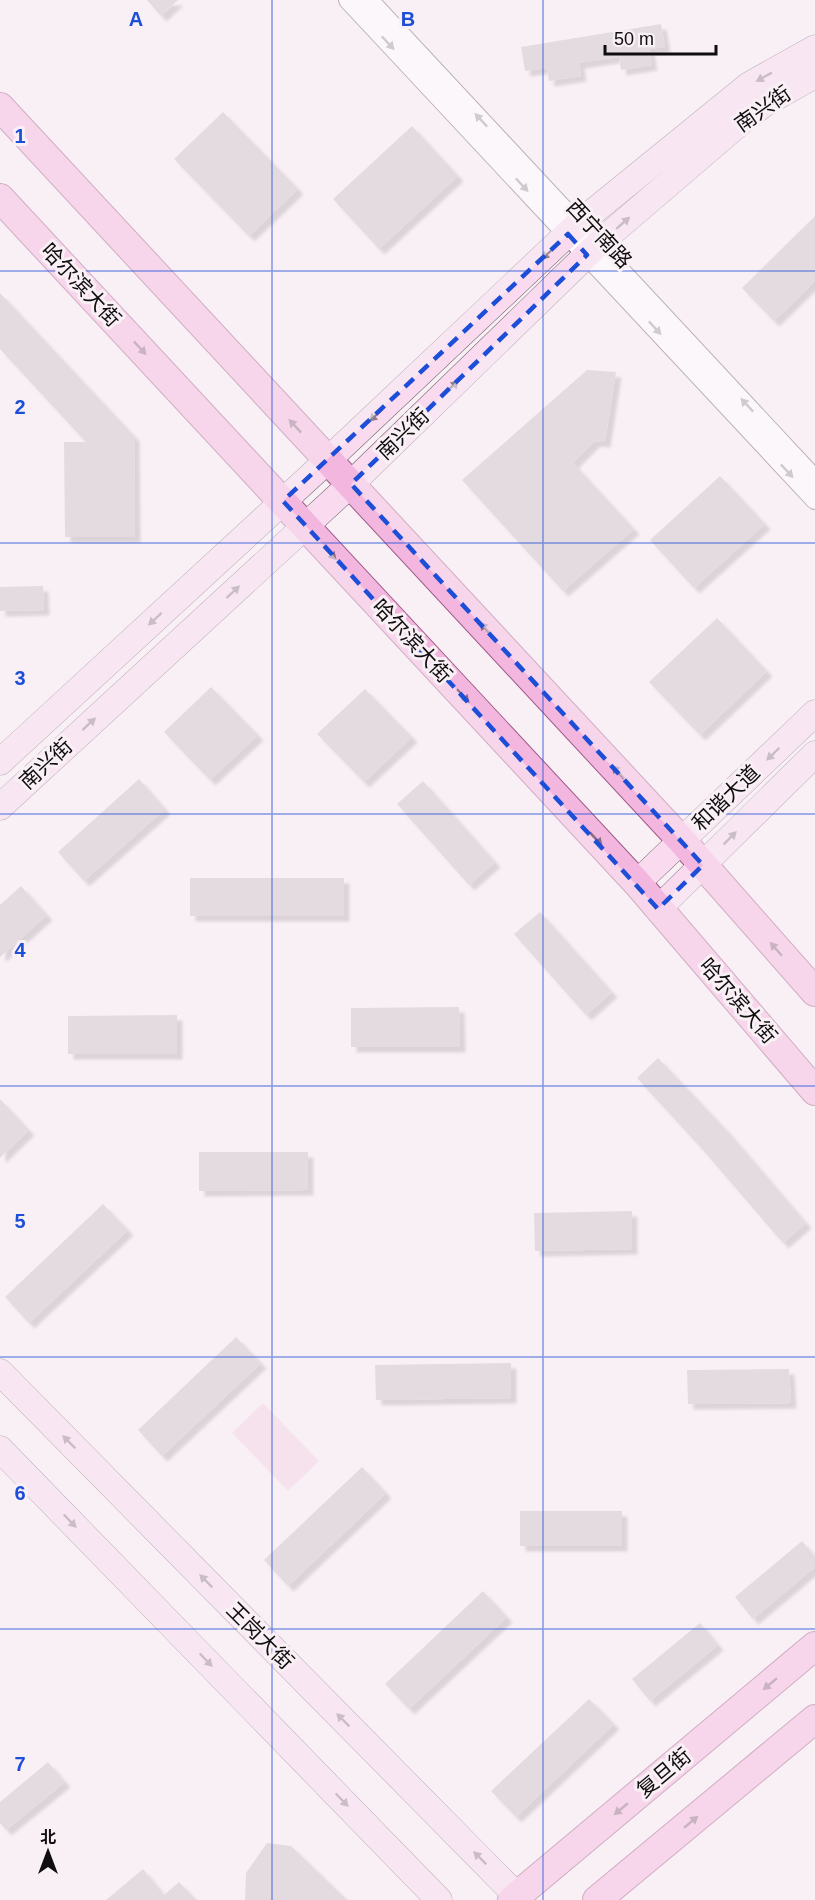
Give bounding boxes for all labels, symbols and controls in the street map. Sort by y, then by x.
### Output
text: A [129,8,143,30]
text: B [401,8,415,30]
scale bar [605,18,716,56]
text: 50 m [614,29,654,49]
one-way arrow [381,35,395,49]
one-way arrow [755,72,772,82]
street label: 南兴街 [730,81,795,136]
one-way arrow [474,113,488,128]
text: 1 [14,125,26,147]
one-way arrow [515,177,529,192]
street label: 西宁南路 [562,195,636,272]
one-way arrow [615,217,630,230]
street label: 哈尔滨大街 [37,238,126,331]
one-way arrow [541,246,556,259]
one-way arrow [648,320,662,335]
one-way arrow [133,341,147,356]
one-way arrow [445,381,459,395]
text: 2 [14,396,26,418]
one-way arrow [740,398,754,412]
street label: 南兴街 [372,403,433,464]
one-way arrow [369,408,383,422]
one-way arrow [288,419,302,433]
one-way arrow [780,463,794,478]
one-way arrow [323,545,336,560]
one-way arrow [226,586,240,600]
street label: 哈尔滨大街 [368,594,457,687]
one-way arrow [148,612,163,625]
one-way arrow [479,622,493,636]
text: 3 [14,667,26,689]
one-way arrow [456,688,470,703]
one-way arrow [82,717,97,731]
street label: 南兴街 [15,734,77,794]
one-way arrow [766,746,780,760]
street label: 和谐大道 [687,760,764,835]
one-way arrow [612,765,625,780]
one-way arrow [588,831,602,845]
one-way arrow [723,831,737,846]
text: 4 [14,939,26,961]
one-way arrow [769,941,783,956]
street label: 哈尔滨大街 [695,954,781,1048]
text: 5 [14,1210,26,1232]
one-way arrow [62,1436,76,1450]
text: 6 [14,1482,26,1504]
one-way arrow [63,1513,77,1528]
one-way arrow [199,1574,213,1588]
street label: 王岗大街 [223,1598,298,1673]
one-way arrow [199,1653,213,1668]
one-way arrow [763,1677,778,1690]
one-way arrow [336,1713,350,1727]
street label: 复旦街 [632,1744,695,1802]
text: 7 [14,1753,26,1775]
one-way arrow [335,1793,349,1808]
one-way arrow [614,1802,629,1815]
one-way arrow [683,1816,699,1829]
north arrow [18,1822,78,1882]
text: 北 [40,1829,56,1846]
one-way arrow [473,1852,487,1866]

